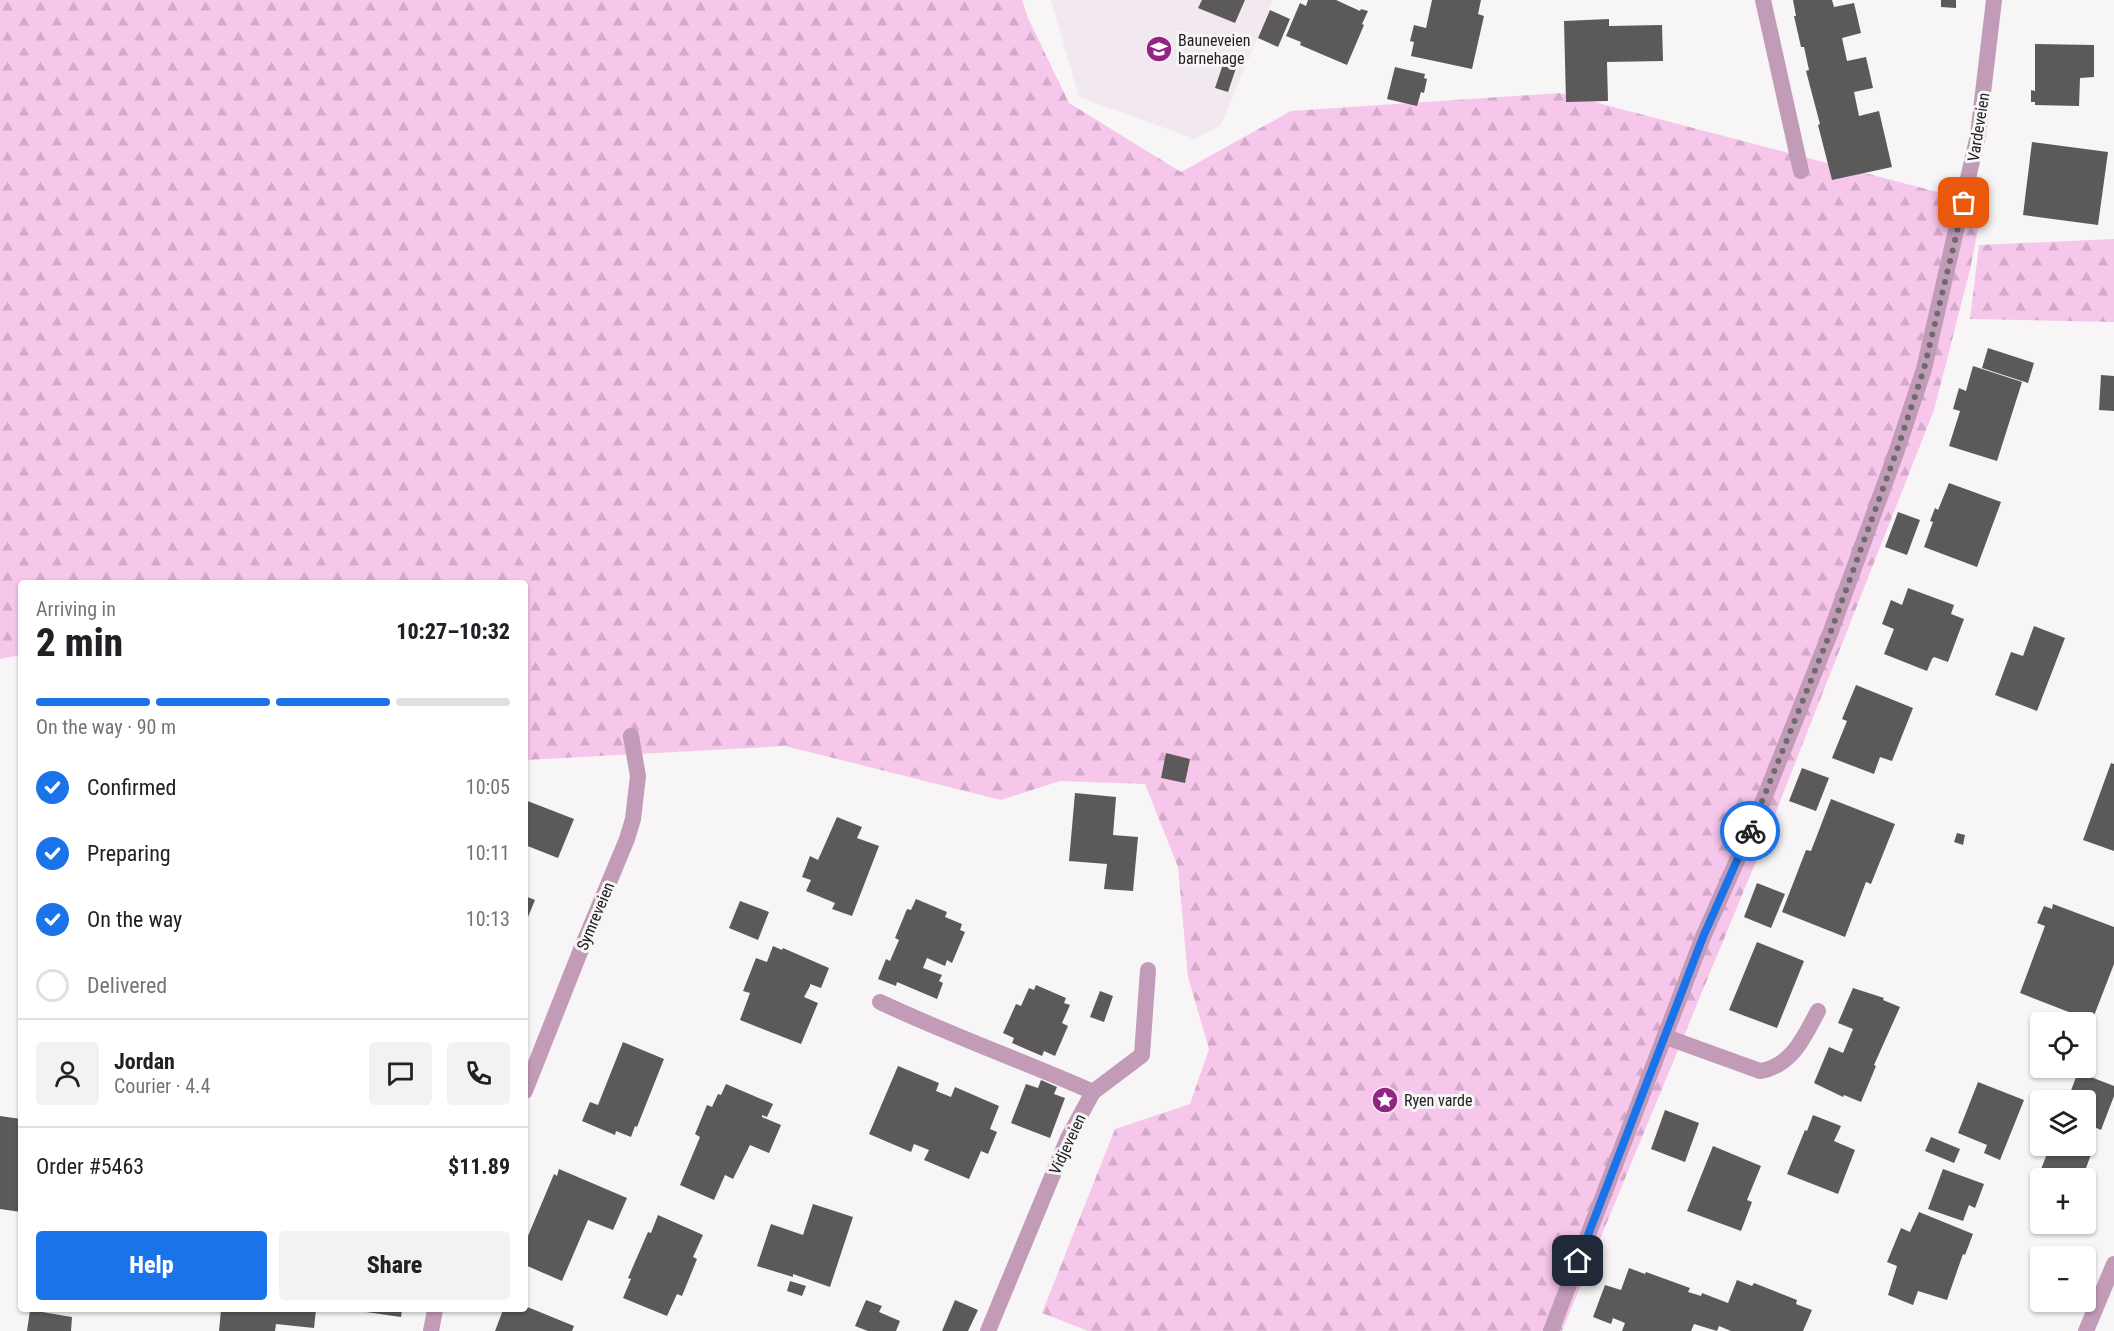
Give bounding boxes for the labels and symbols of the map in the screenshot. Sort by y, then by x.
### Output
place label: Bauneveien barnehage [1178,31,1250,68]
school or university icon: Bauneveien barnehage [1144,34,1174,64]
street label: Vardeveien [1964,91,1993,163]
pin [1938,177,1989,228]
courier [1720,801,1780,861]
street label: Symreveien [573,879,618,953]
place icon: Ryen varde [1370,1085,1400,1115]
place label: Ryen varde [1404,1091,1473,1110]
street label: Vidjeveien [1045,1111,1090,1178]
pin [1552,1235,1603,1286]

